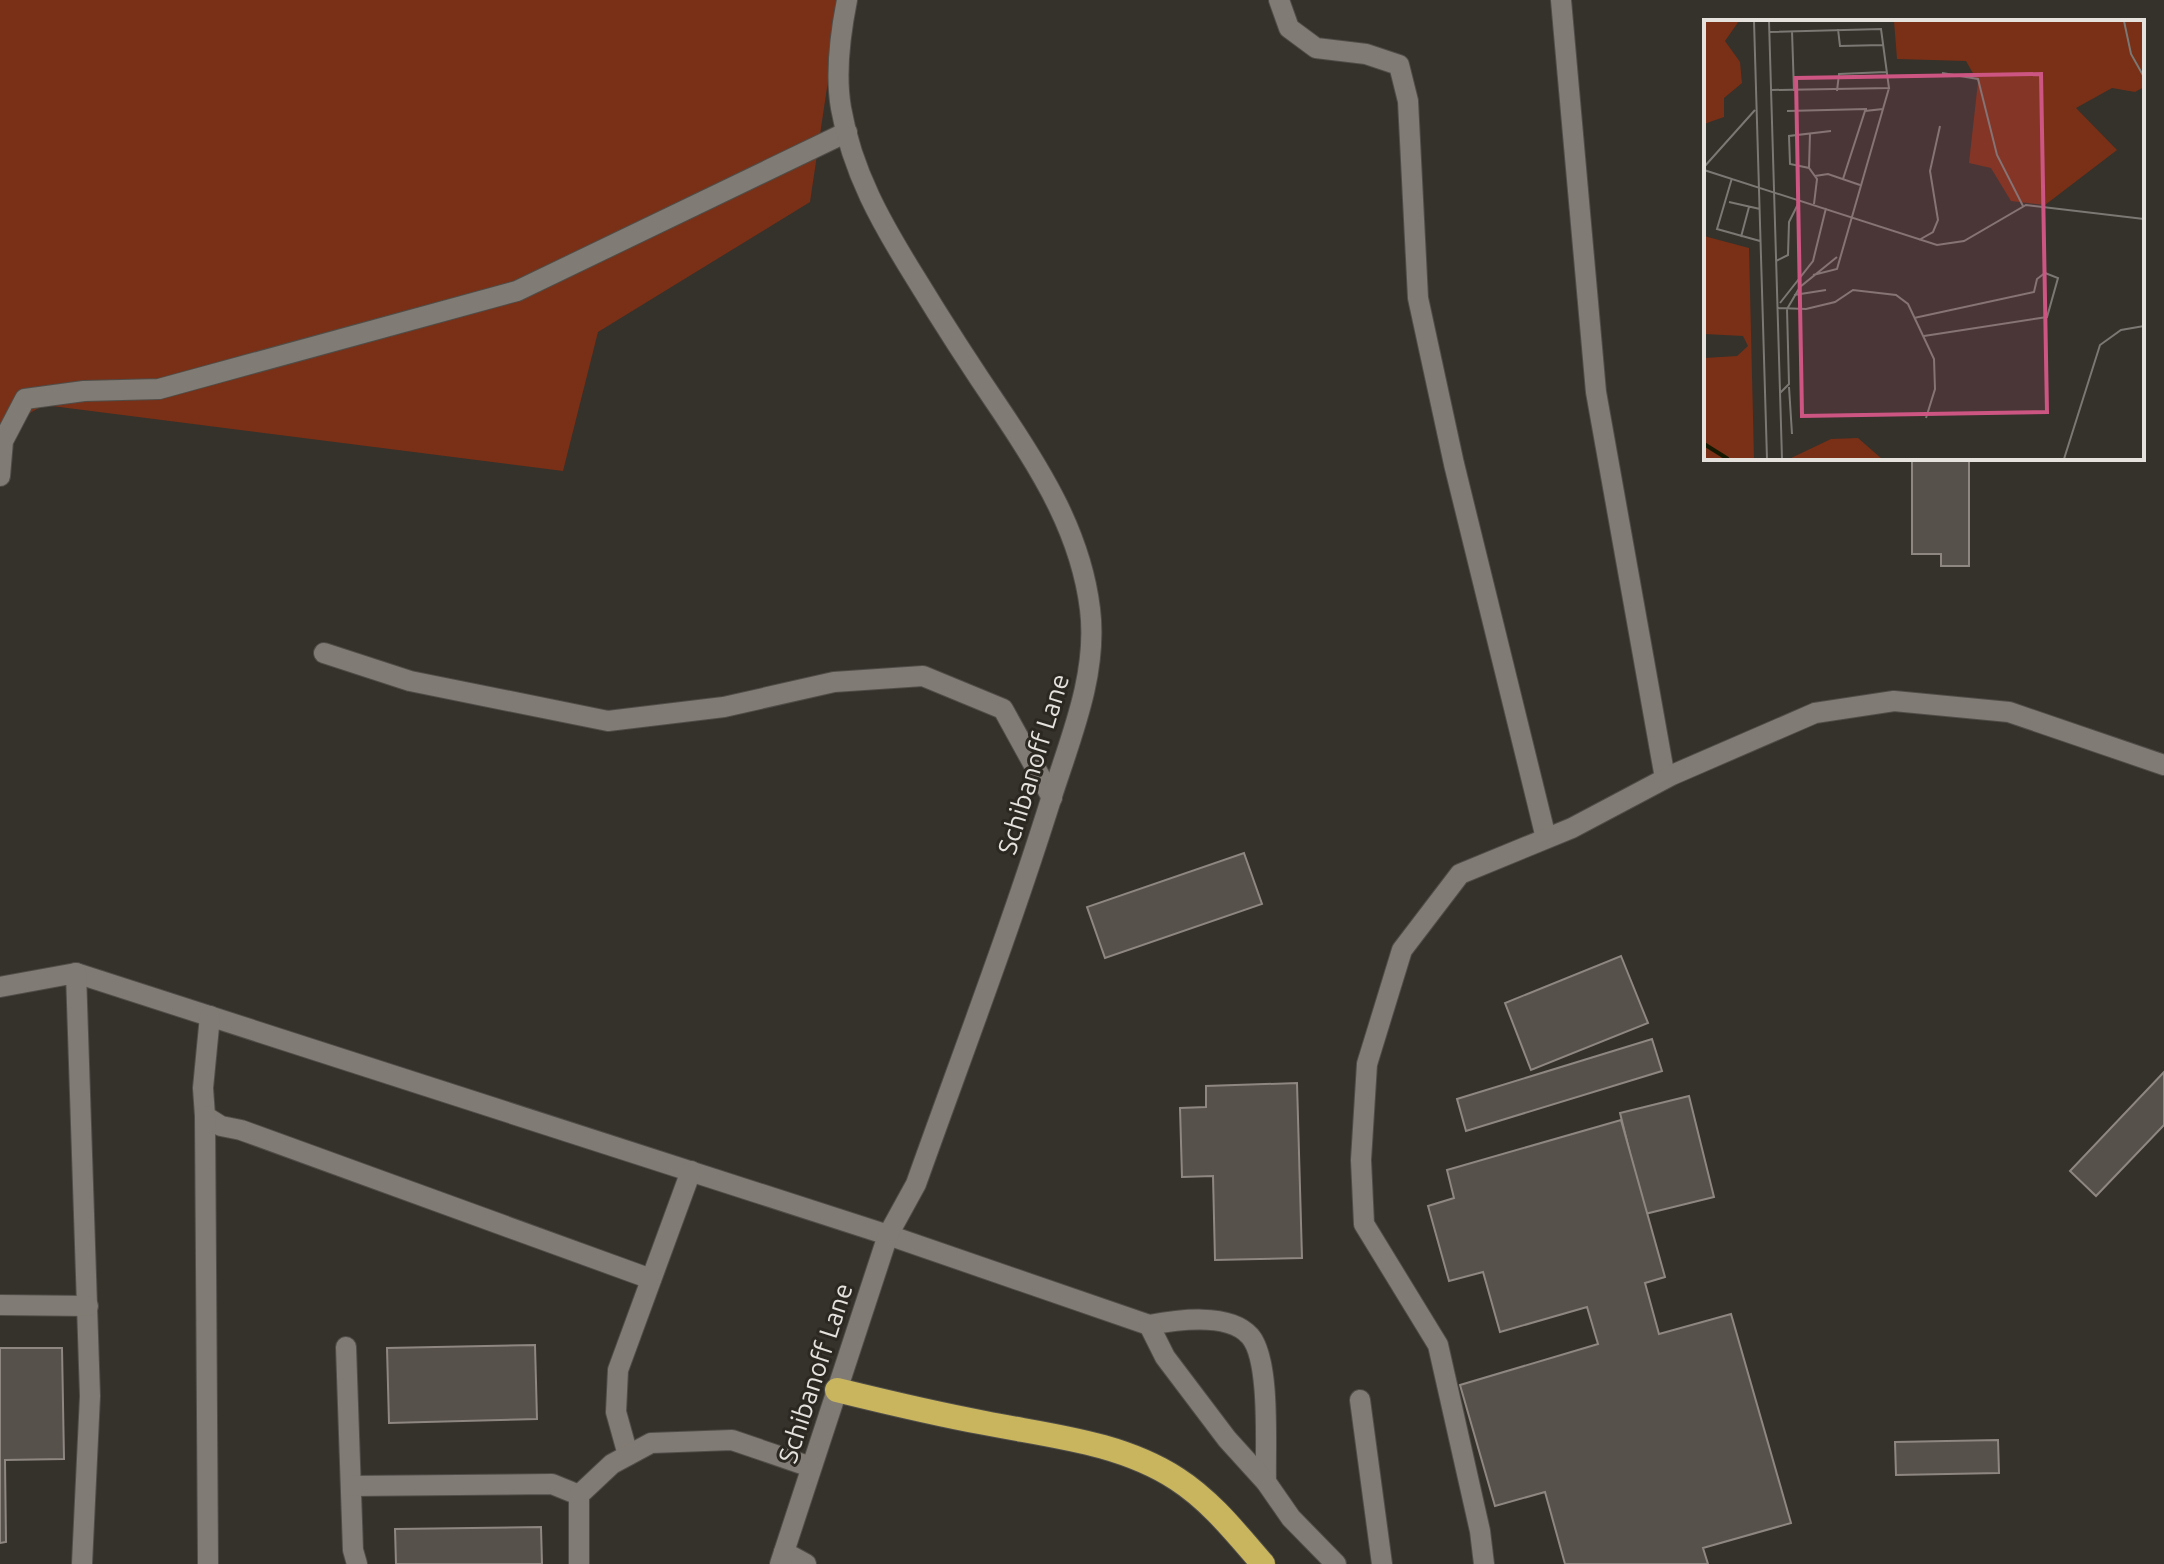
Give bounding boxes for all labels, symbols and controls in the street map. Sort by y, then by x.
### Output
inset map [1704,20,2144,460]
street label: Schibanoff Lane [992,670,1074,858]
street label: Schibanoff Lane [772,1280,858,1466]

